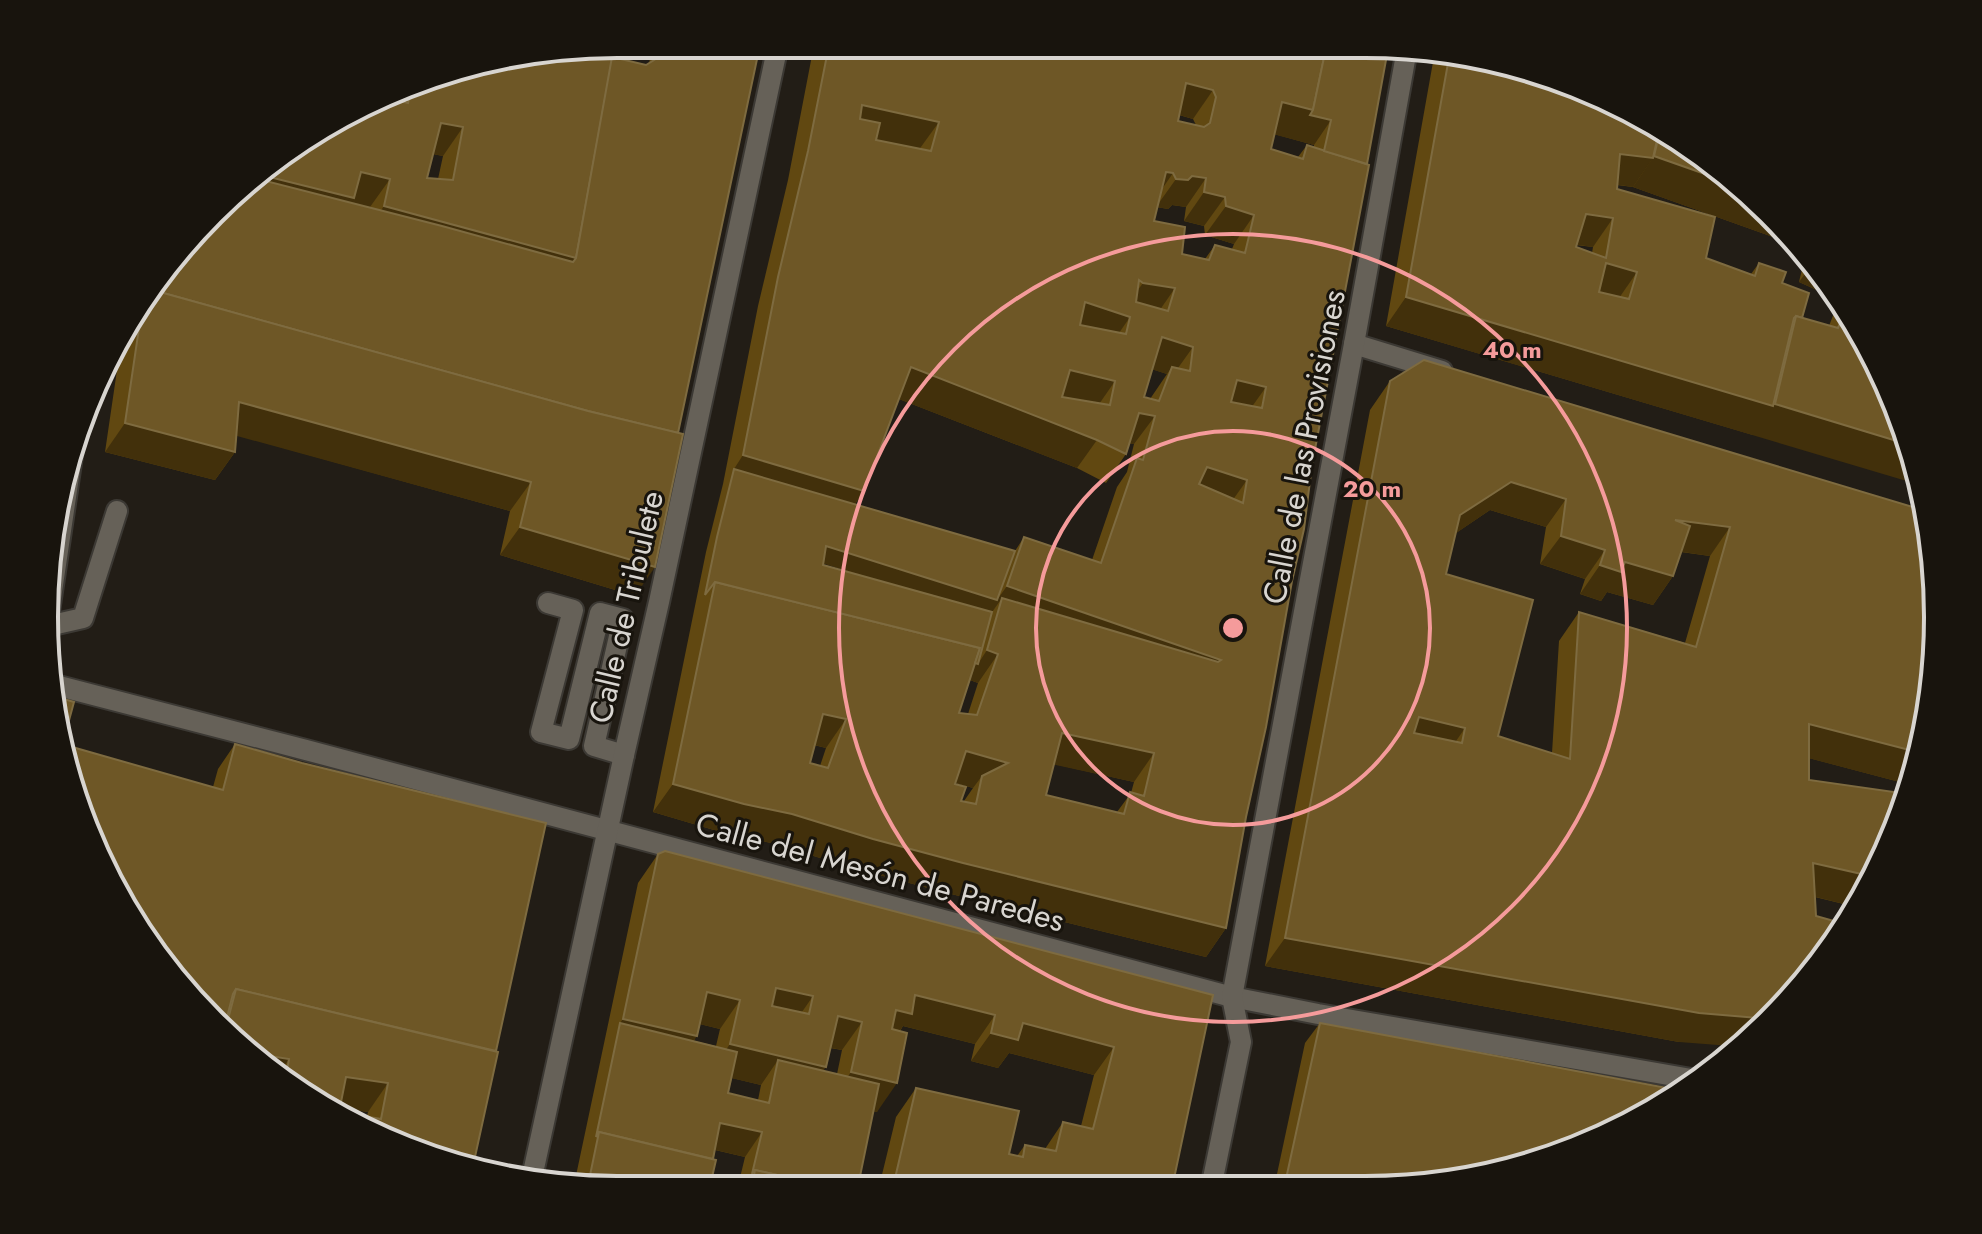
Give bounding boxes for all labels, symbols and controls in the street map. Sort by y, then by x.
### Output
street label: Calle de las Provisiones [1251,286,1357,608]
text: 40 m [1482,332,1542,367]
text: 20 m [1343,471,1401,506]
street label: Calle de Tribulete [577,486,675,728]
centre of rings [1219,614,1247,642]
street label: Calle del Mesón de Paredes [691,801,1069,943]

